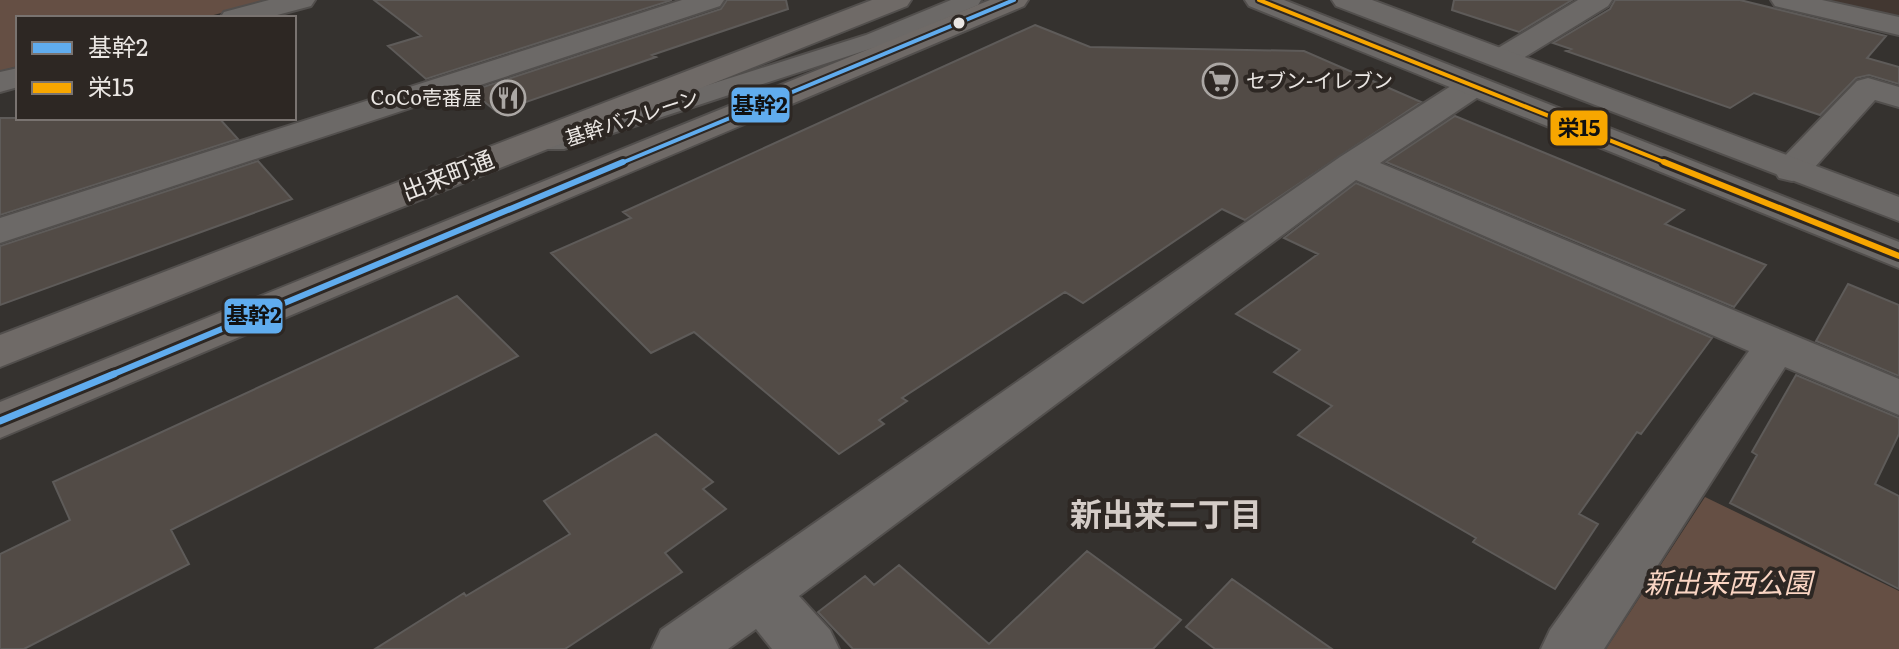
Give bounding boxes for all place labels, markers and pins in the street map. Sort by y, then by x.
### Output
unlabelled marker [951,15,967,31]
supermarket icon: セブン-イレブン [1201,62,1239,100]
place label: セブン-イレブン [1246,64,1393,94]
restaurant icon: CoCo壱番屋 [489,79,527,117]
place label: CoCo壱番屋 [371,81,482,111]

